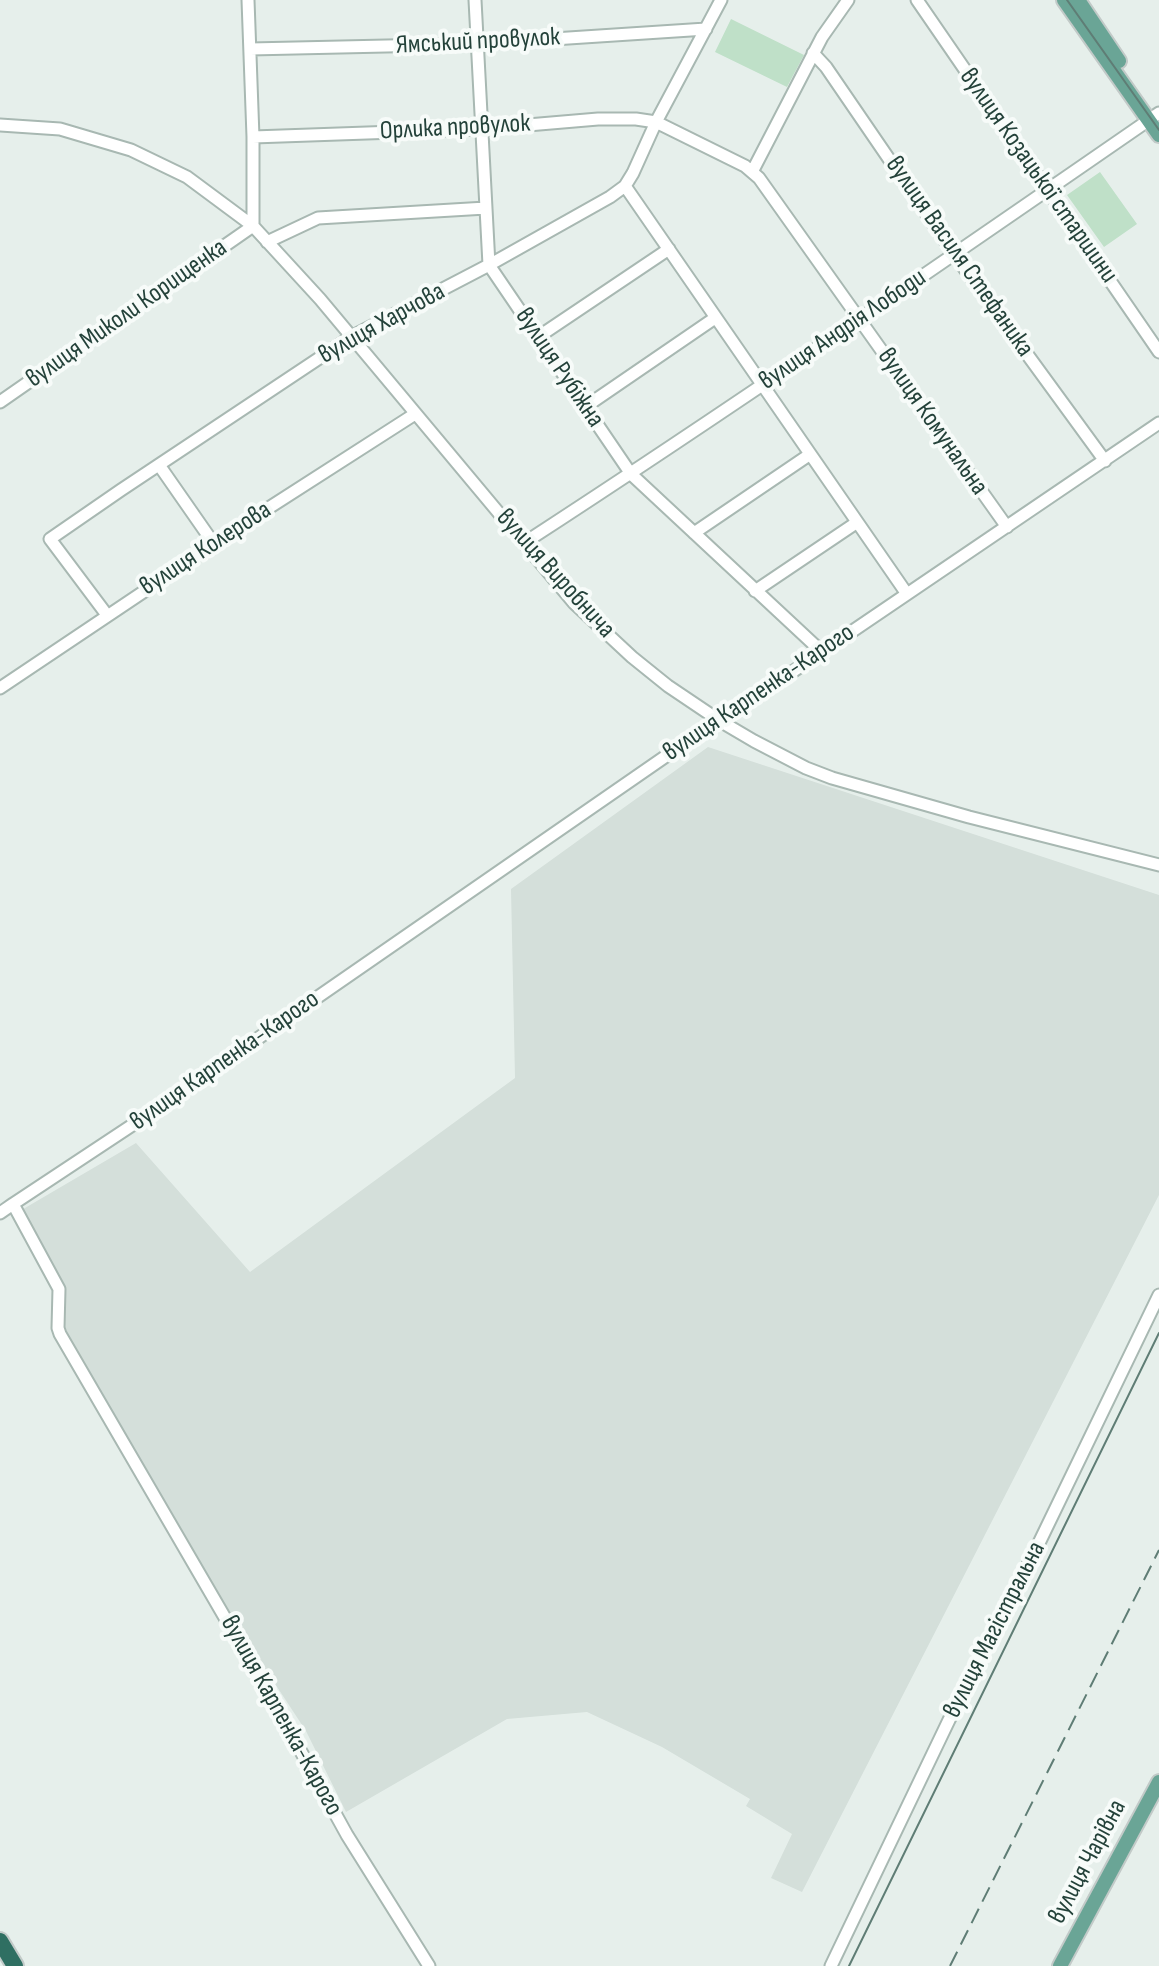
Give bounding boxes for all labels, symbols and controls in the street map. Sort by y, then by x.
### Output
street label: Ямський провулок [395,22,561,62]
street label: вулиця Козацької старшини [952,63,1124,289]
street label: Орлика провулок [379,108,531,148]
street label: вулиця Василя Стефаника [878,151,1040,363]
street label: вулиця Миколи Корищенка [21,233,233,395]
street label: вулиця Андрія Лободи [754,263,932,397]
street label: вулиця Харчова [313,277,451,371]
street label: вулиця Рубіжна [508,302,610,434]
street label: вулиця Комунальна [870,343,994,501]
street label: вулиця Колерова [135,495,277,603]
street label: вулиця Виробнича [489,503,621,645]
street label: вулиця Карпенка-Карого [658,618,860,768]
street label: вулиця Карпенка-Карого [124,984,326,1138]
street label: вулиця Магістральна [937,1537,1053,1723]
street label: вулиця Карпенка-Карого [213,1611,349,1821]
street label: вулиця Чарівна [1042,1795,1134,1929]

